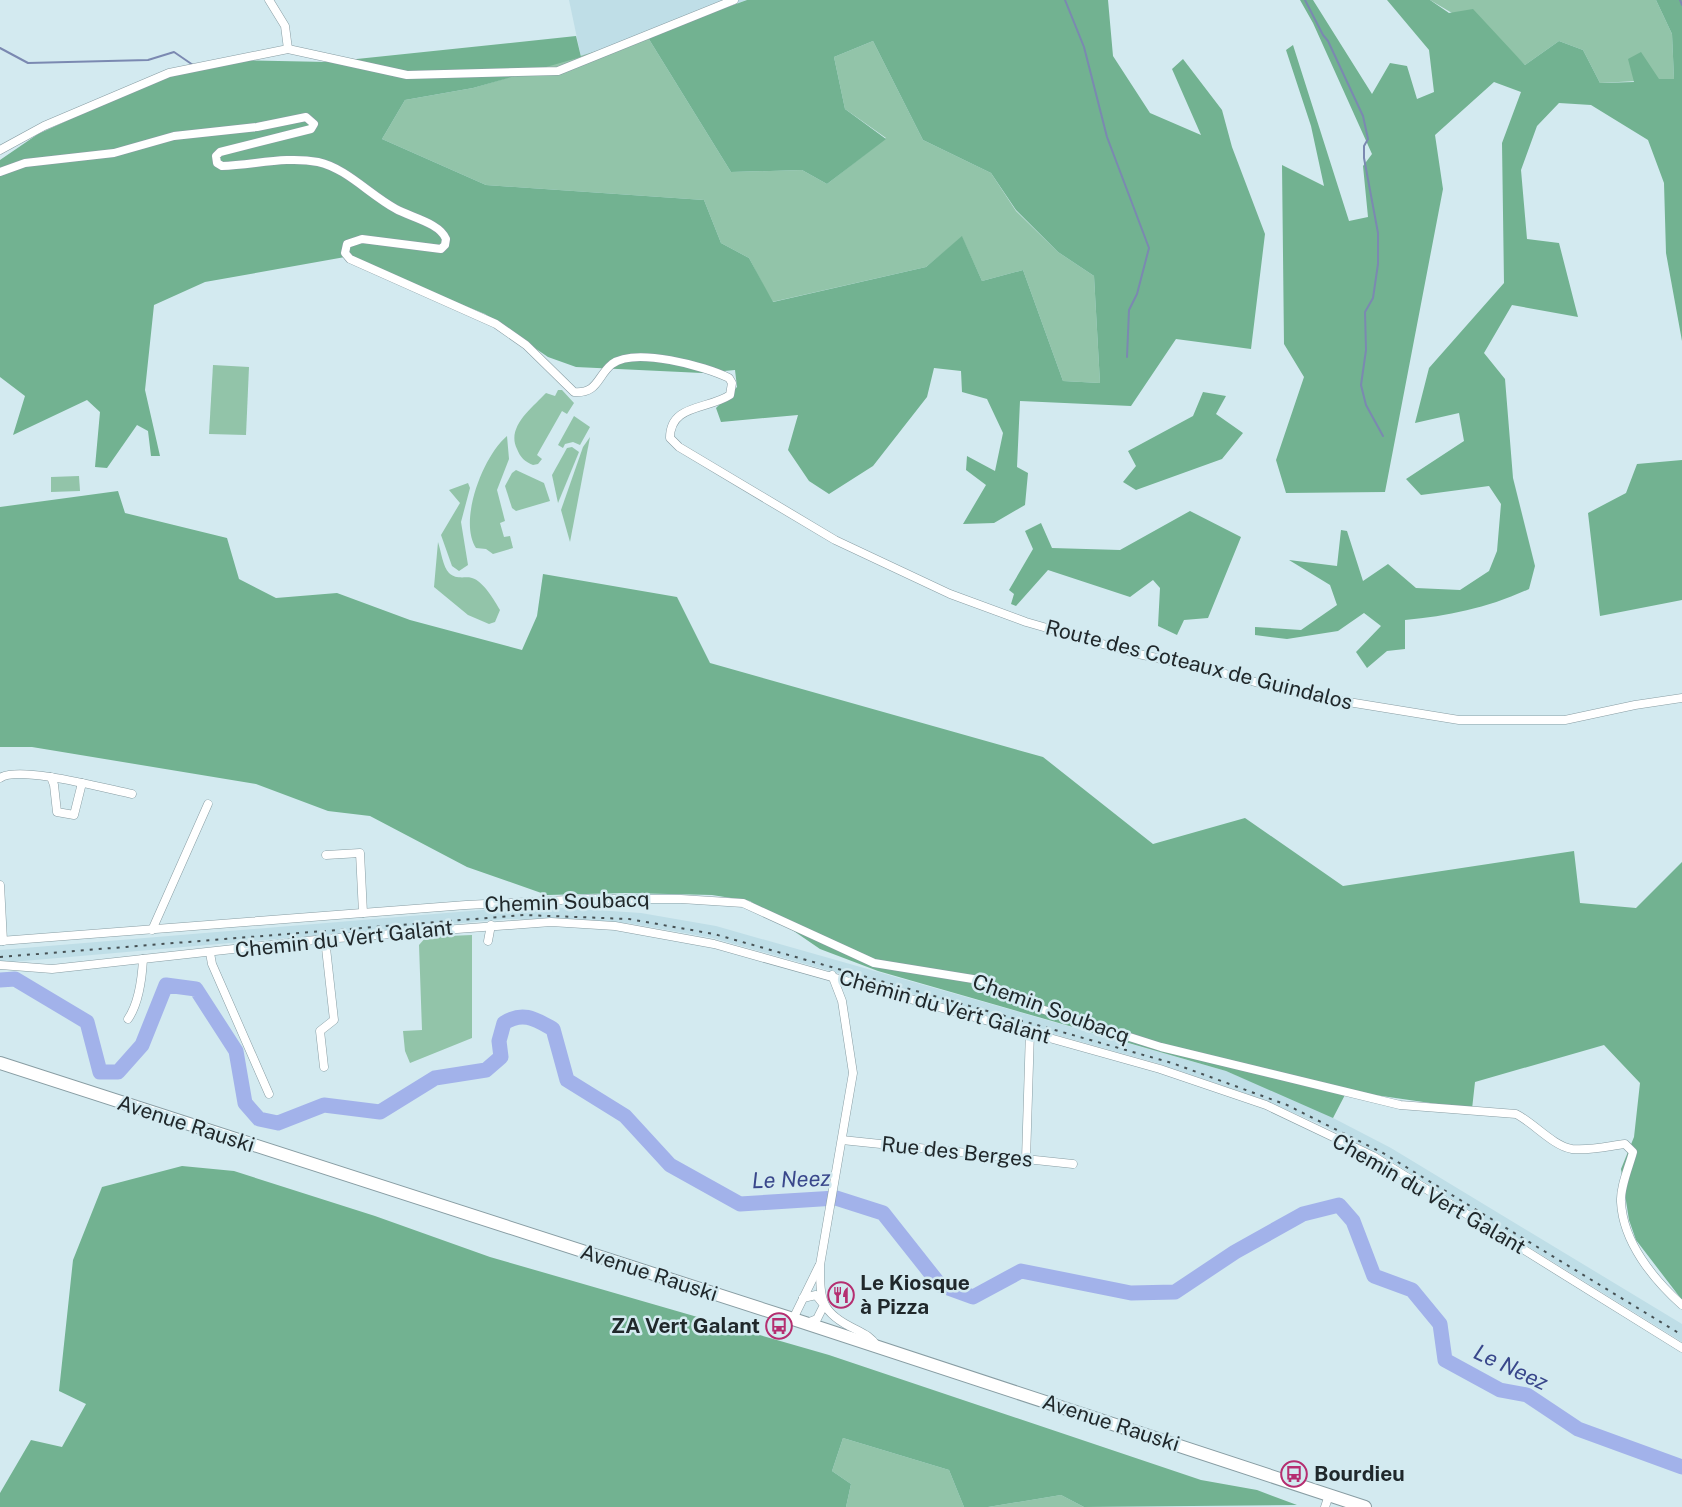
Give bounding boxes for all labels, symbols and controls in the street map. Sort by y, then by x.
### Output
street label: Route des Coteaux de Guindalos [1043,614,1355,715]
street label: Chemin Soubacq [484,886,650,917]
street label: Chemin du Vert Galant [234,915,454,962]
street label: Chemin du Vert Galant [836,964,1054,1049]
street label: Chemin Soubacq [969,969,1133,1049]
street label: Avenue Rauski [115,1090,258,1157]
street label: Chemin du Vert Galant [1328,1128,1530,1259]
street label: Rue des Berges [880,1131,1034,1172]
water label: Le Neez [751,1165,832,1193]
street label: Avenue Rauski [578,1239,721,1306]
place label: Le Kiosque à Pizza [860,1270,970,1319]
restaurant icon: Le Kiosque à Pizza [826,1280,856,1310]
bus stop icon: ZA Vert Galant [764,1311,794,1341]
place label: ZA Vert Galant [611,1313,760,1338]
water label: Le Neez [1470,1339,1553,1396]
street label: Avenue Rauski [1040,1389,1183,1456]
bus stop icon: Bourdieu [1279,1459,1309,1489]
place label: Bourdieu [1314,1461,1405,1486]

